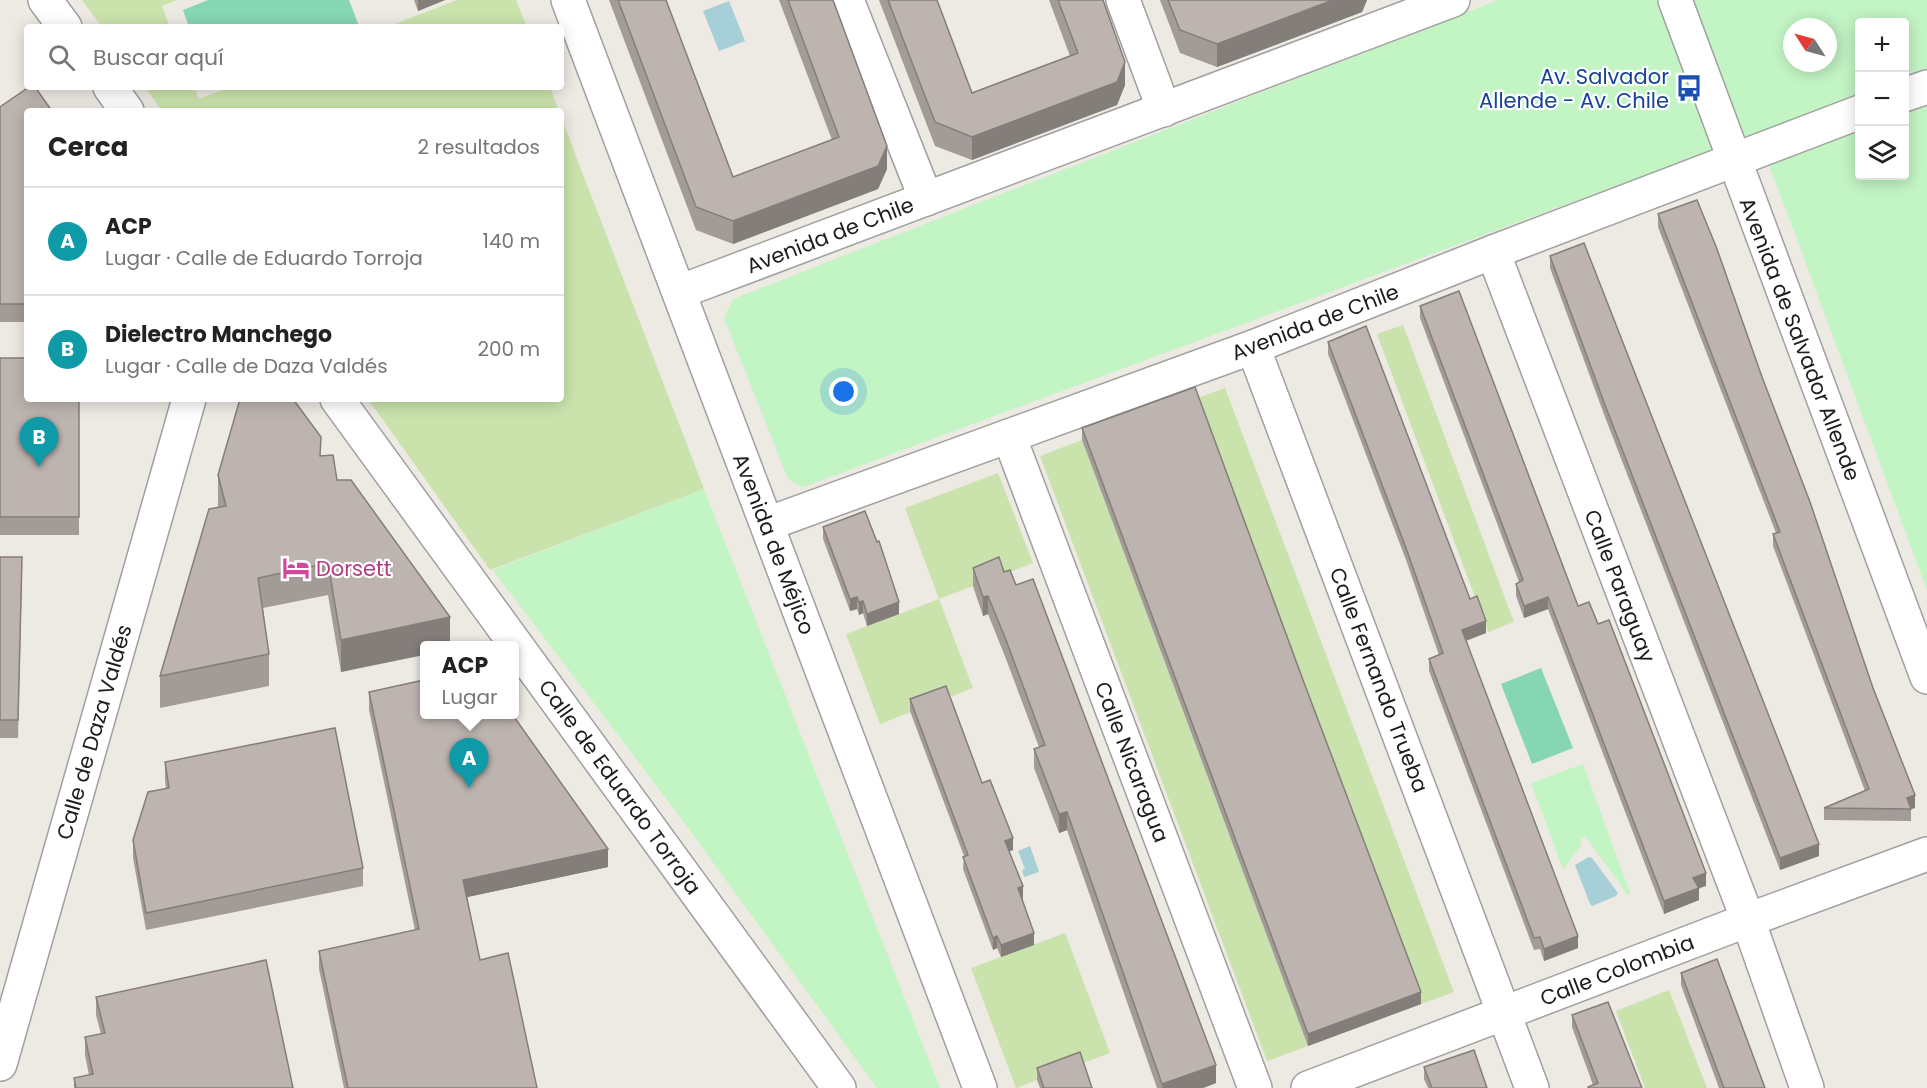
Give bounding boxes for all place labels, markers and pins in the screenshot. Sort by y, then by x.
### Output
place label: Av. Salvador Allende - Av. Chile [1479,62,1669,115]
bus stop icon: Av. Salvador Allende - Av. Chile [1674,73,1704,103]
pin: B [20,418,58,467]
hotel icon: Dorsett [281,553,311,583]
place label: Dorsett [316,554,391,583]
pin: A [450,738,488,788]

